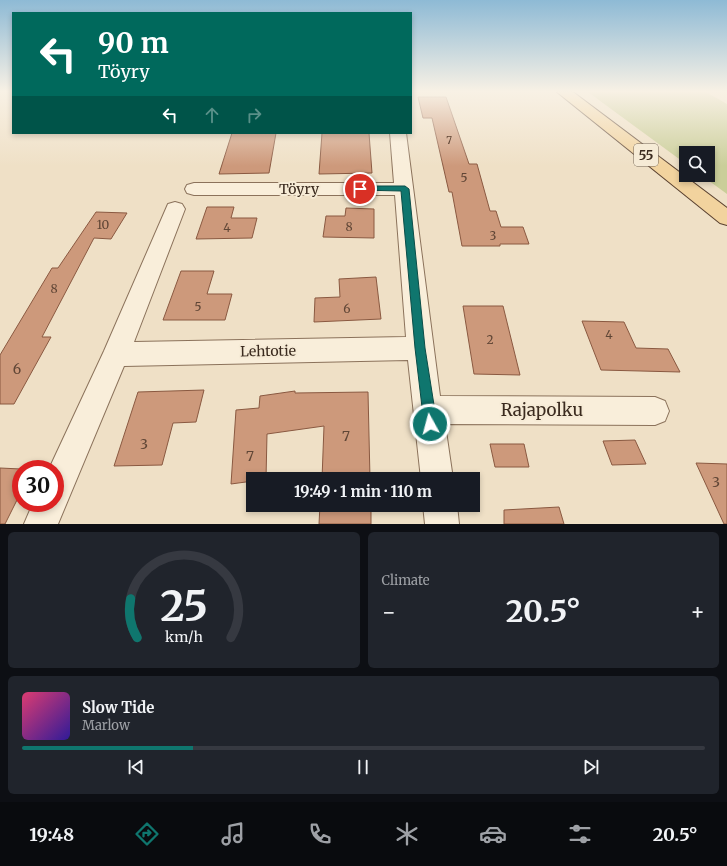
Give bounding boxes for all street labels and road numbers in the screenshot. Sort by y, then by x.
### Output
road number: 55 [634,144,658,166]
street label: Töyry [279,180,320,198]
street label: Lehtotie [240,342,296,360]
street label: Rajapolku [501,399,583,421]

